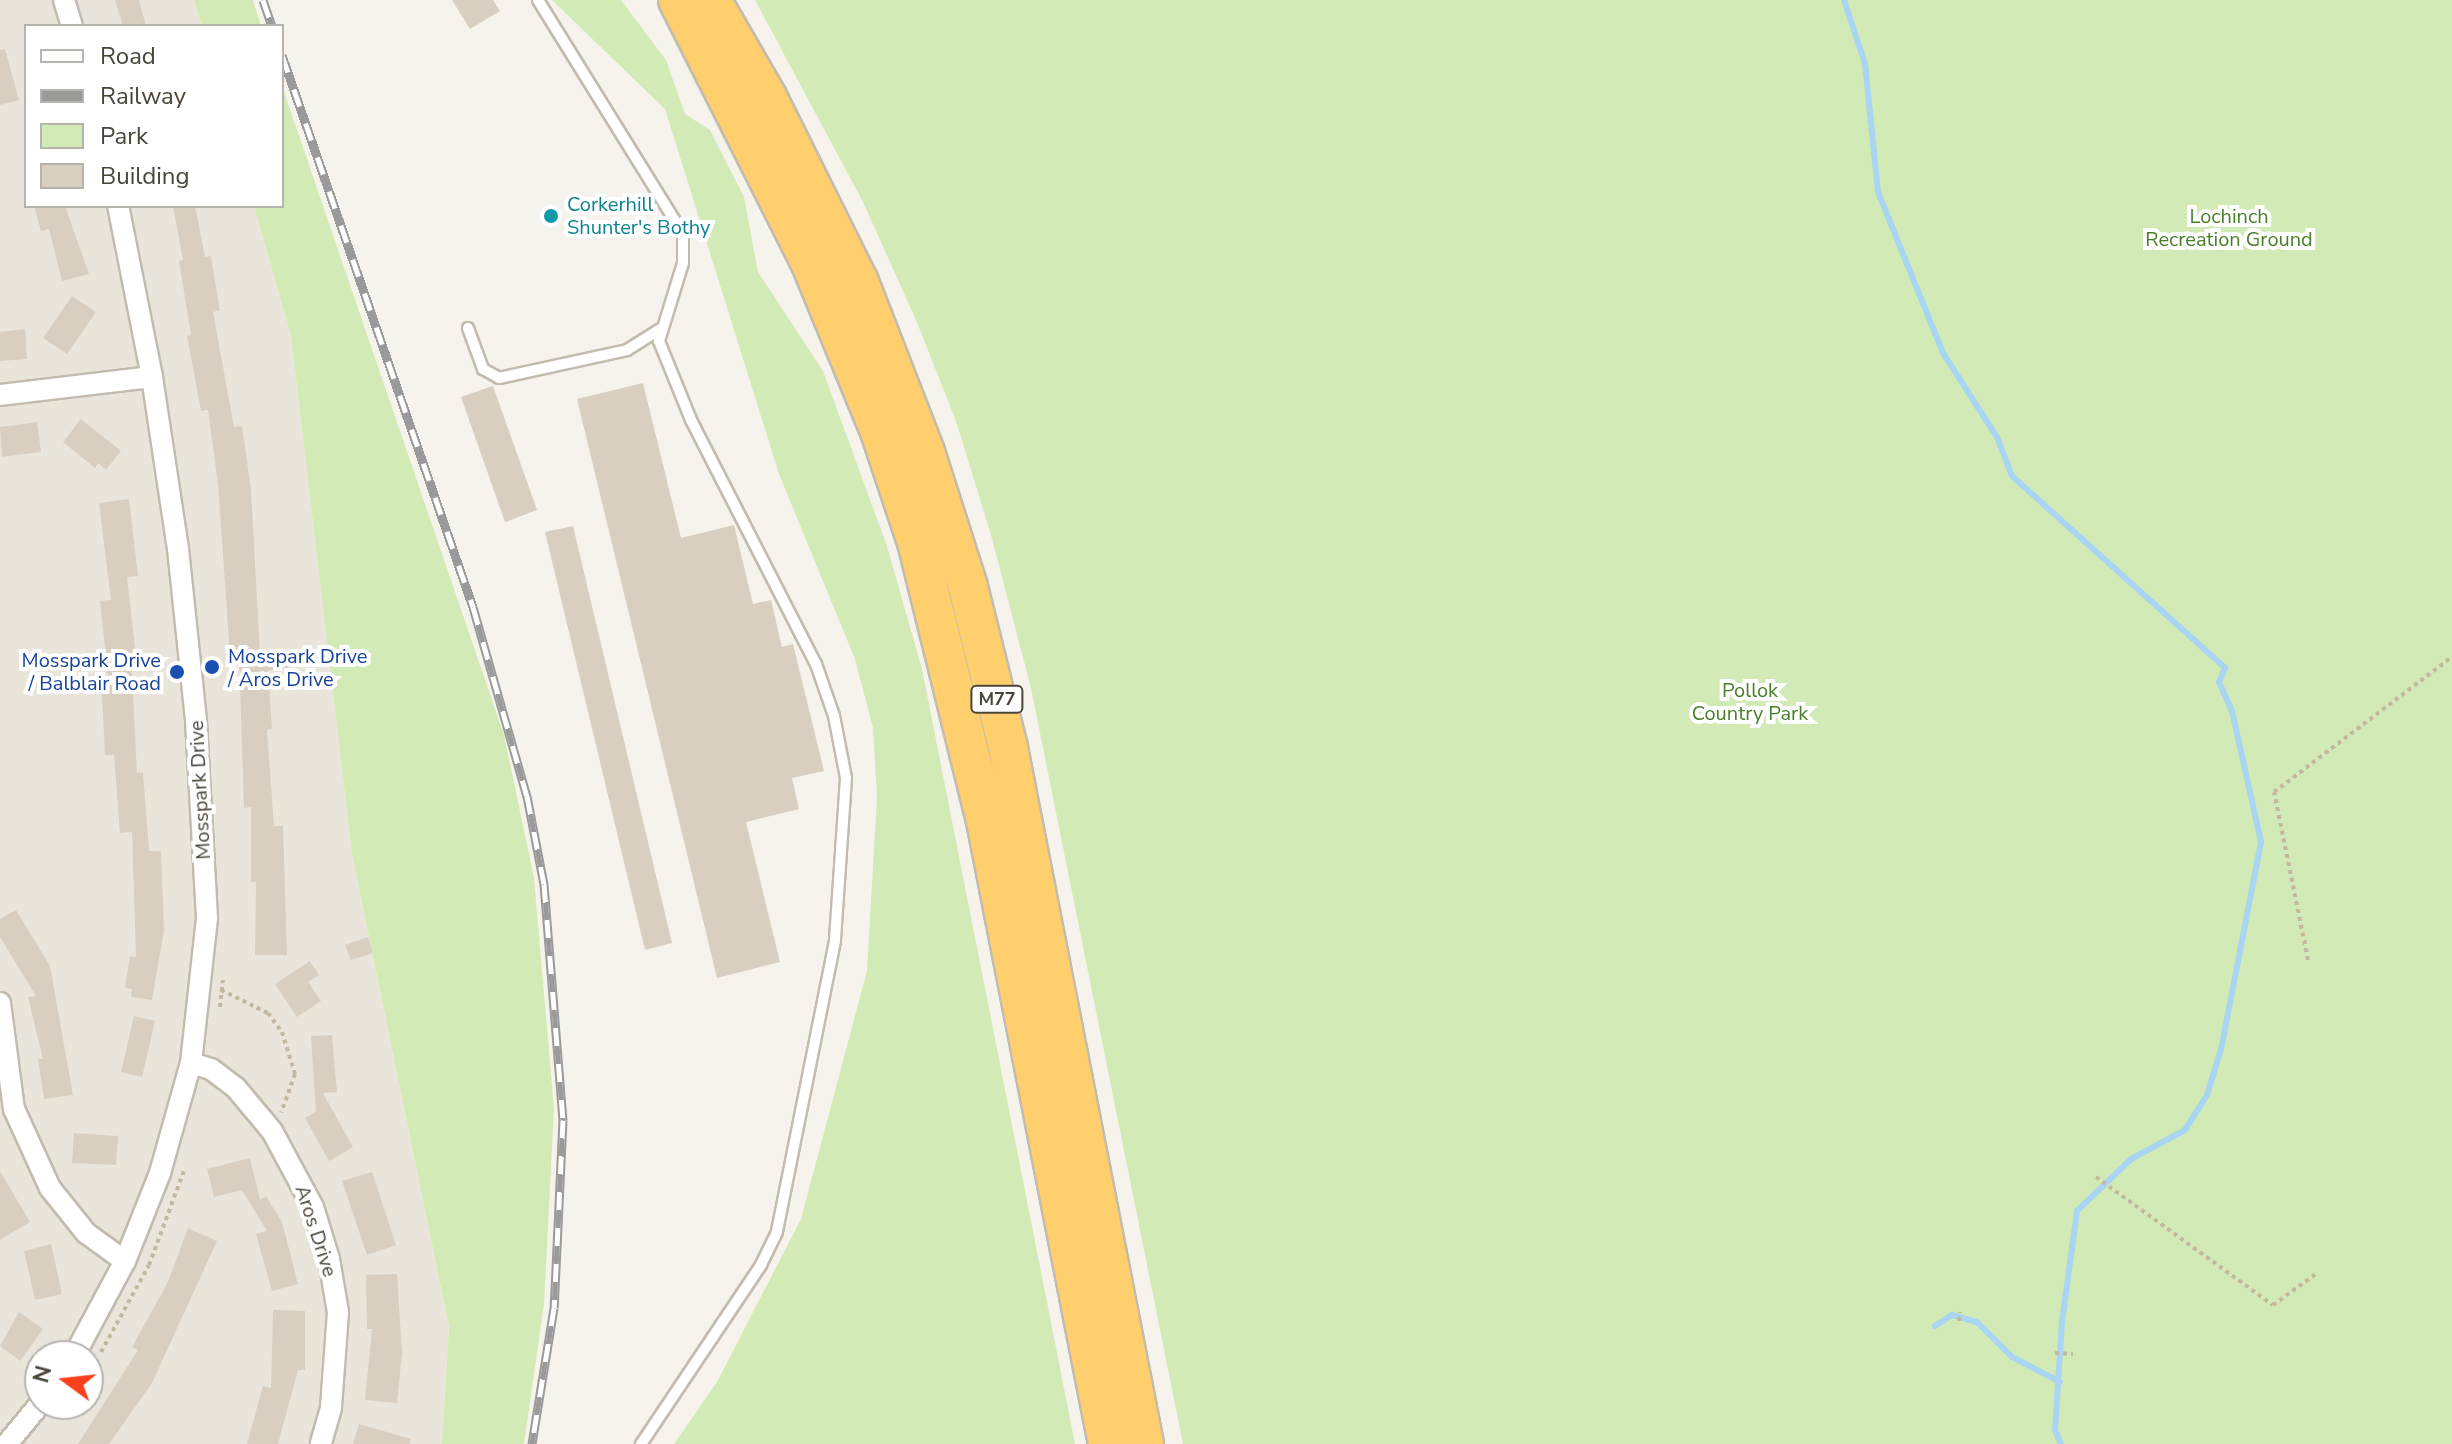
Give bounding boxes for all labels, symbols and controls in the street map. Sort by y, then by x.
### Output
legend [24,24,284,208]
text: Road [100,40,156,72]
text: Railway [100,80,186,112]
text: Park [100,120,148,152]
text: Building [100,160,190,192]
place label: Corkerhill Shunter's Bothy [567,192,710,239]
park label: Lochinch Recreation Ground [2145,204,2313,251]
marker: Corkerhill Shunter's Bothy [542,207,560,225]
place label: Mosspark Drive / Aros Drive [228,644,367,691]
place label: Mosspark Drive / Balblair Road [22,648,161,695]
marker: Mosspark Drive / Aros Drive [203,658,221,676]
marker: Mosspark Drive / Balblair Road [168,663,186,681]
park label: Pollok Country Park [1692,679,1808,726]
road number: M77 [969,685,1025,713]
street label: Mosspark Drive [184,720,216,860]
street label: Aros Drive [290,1182,342,1280]
north arrow [24,1340,104,1420]
text: N [26,1362,59,1386]

